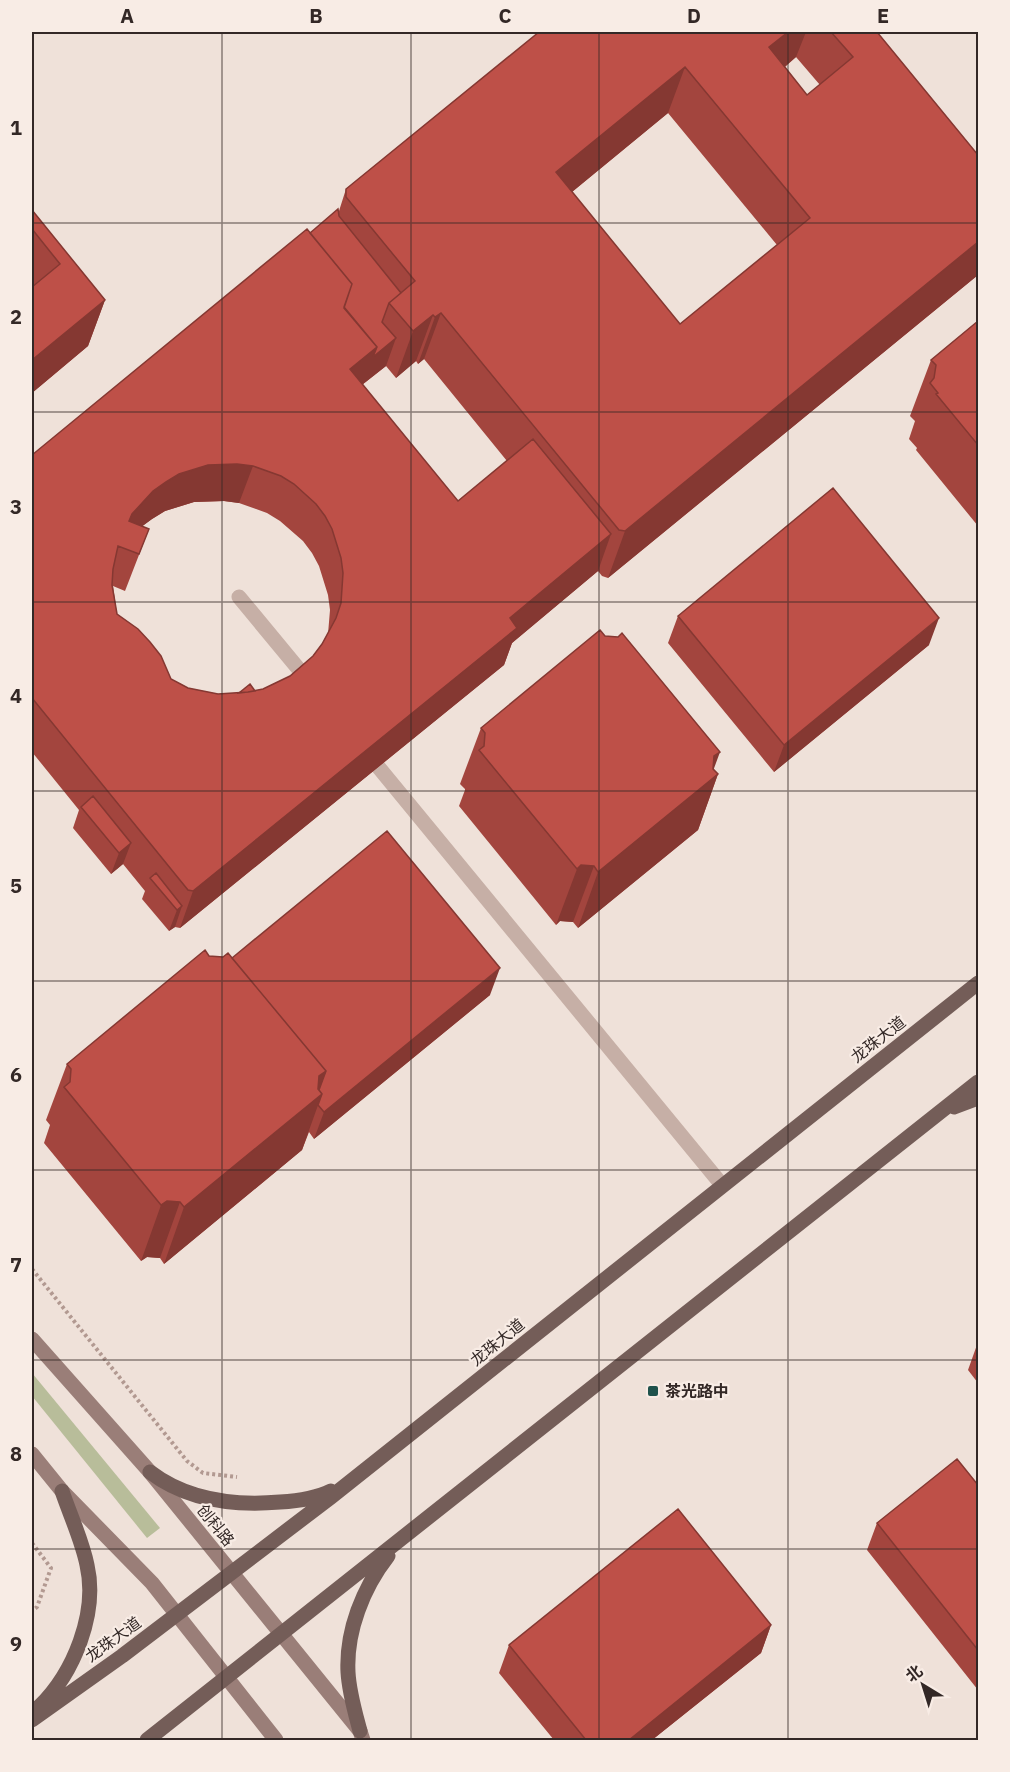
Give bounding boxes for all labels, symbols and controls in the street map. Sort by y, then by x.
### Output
text: A [120,2,134,29]
text: B [309,2,323,29]
text: C [498,2,512,29]
text: D [687,2,701,29]
text: E [877,2,889,29]
text: 1 [10,114,22,141]
text: 2 [10,303,22,330]
text: 3 [10,493,22,520]
text: 4 [10,682,22,709]
text: 5 [10,872,22,899]
street label: 龙珠大道 [847,1011,909,1067]
text: 6 [10,1061,22,1088]
text: 7 [10,1251,22,1278]
street label: 龙珠大道 [466,1314,528,1370]
place label: 茶光路中 [665,1381,729,1401]
marker: 茶光路中 [646,1384,660,1398]
text: 8 [10,1440,22,1467]
street label: 创科路 [193,1500,239,1550]
street label: 龙珠大道 [81,1612,145,1666]
text: 9 [10,1630,22,1657]
north arrow [893,1655,953,1715]
text: 北 [901,1660,926,1686]

